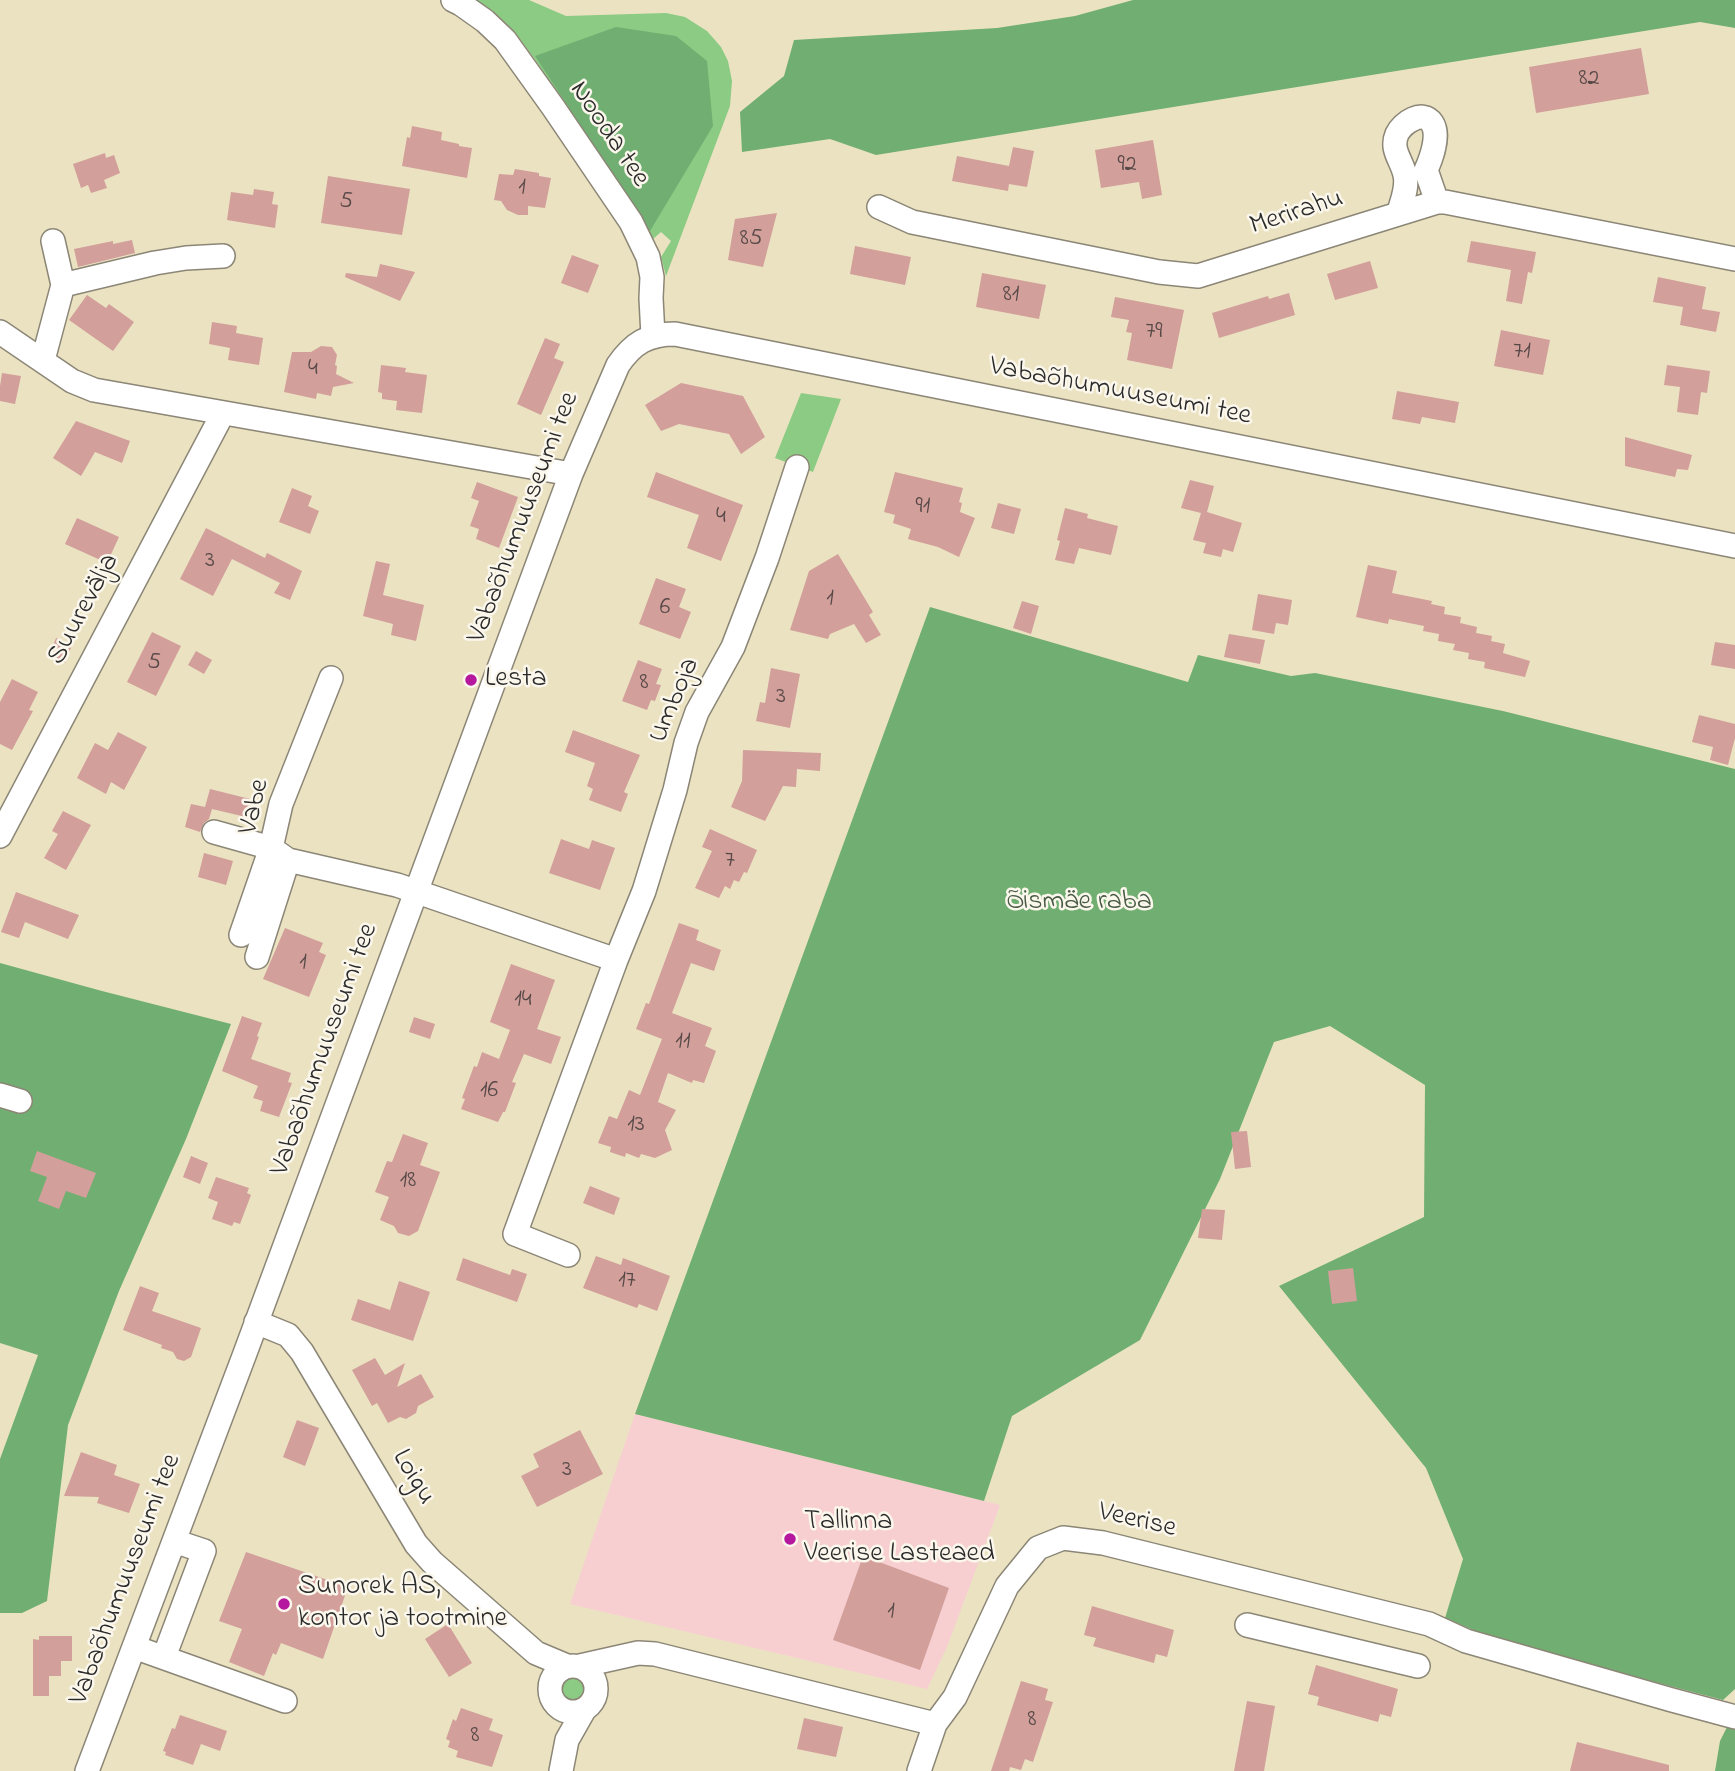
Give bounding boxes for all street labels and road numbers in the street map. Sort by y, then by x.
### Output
street label: Nooda tee [560,76,656,194]
street label: Merirahu [1246,183,1348,245]
street label: Vabaõhumuuseumi tee [986,351,1254,435]
street label: Vabaõhumuuseumi tee [462,388,588,648]
street label: Suurevälja [42,548,128,672]
street label: Umboja [643,654,709,748]
street label: Vabe [233,776,279,838]
street label: Vabaõhumuuseumi tee [265,919,387,1181]
street label: Loigu [383,1444,441,1512]
street label: Vabaõhumuuseumi tee [64,1450,190,1710]
street label: Veerise [1095,1497,1179,1547]

